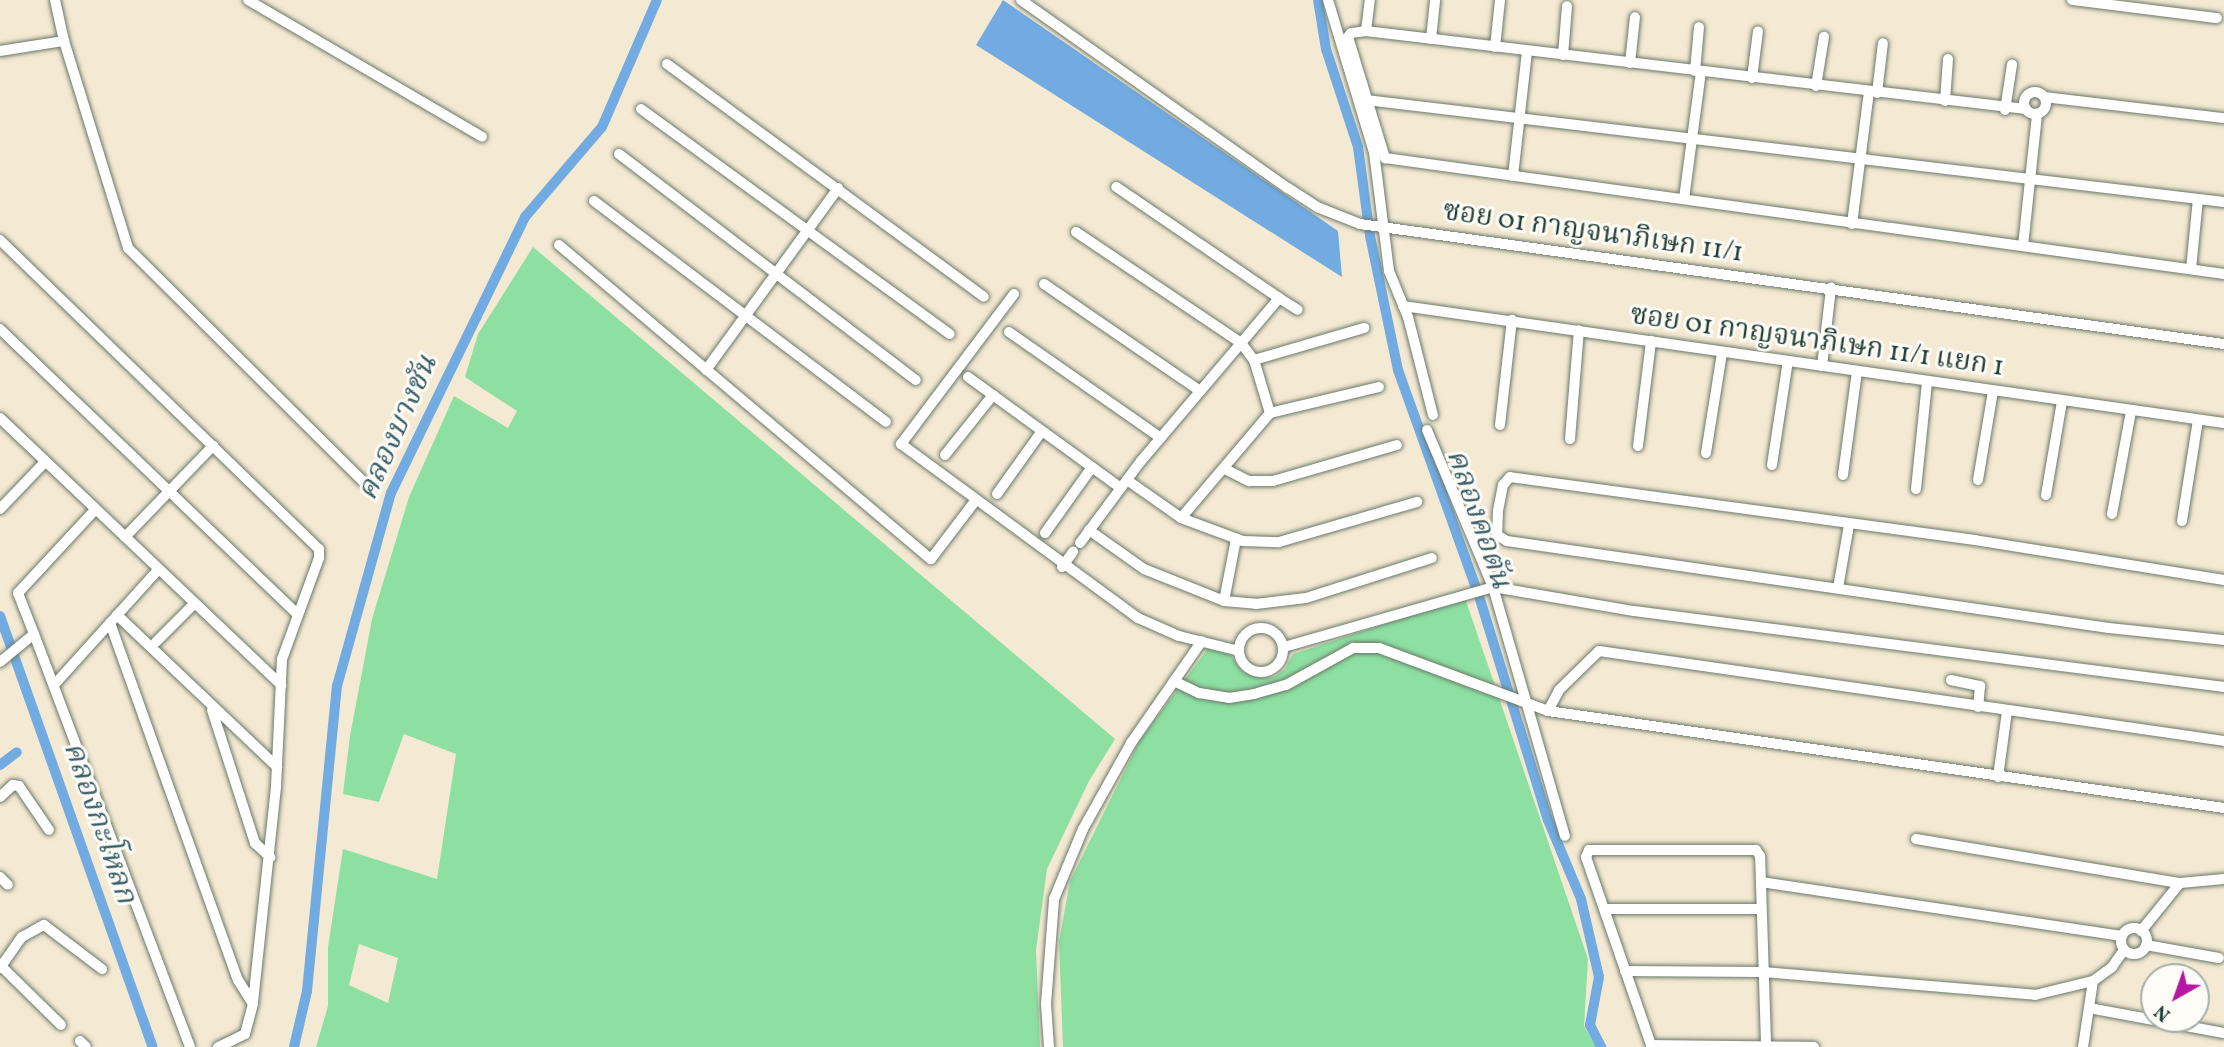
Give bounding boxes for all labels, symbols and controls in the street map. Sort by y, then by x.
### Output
street label: ซอย 01 กาญจนาภิเษก 11/1 [1441,195,1745,271]
street label: ซอย 01 กาญจนาภิเษก 11/1 แยก 1 [1628,299,2006,385]
water label: คลองบางชัน [350,350,446,506]
water label: คลองคอตัน [1437,445,1519,593]
water label: คลองกะโหลก [55,737,143,909]
north arrow [2140,963,2210,1033]
text: N [2149,998,2176,1027]

